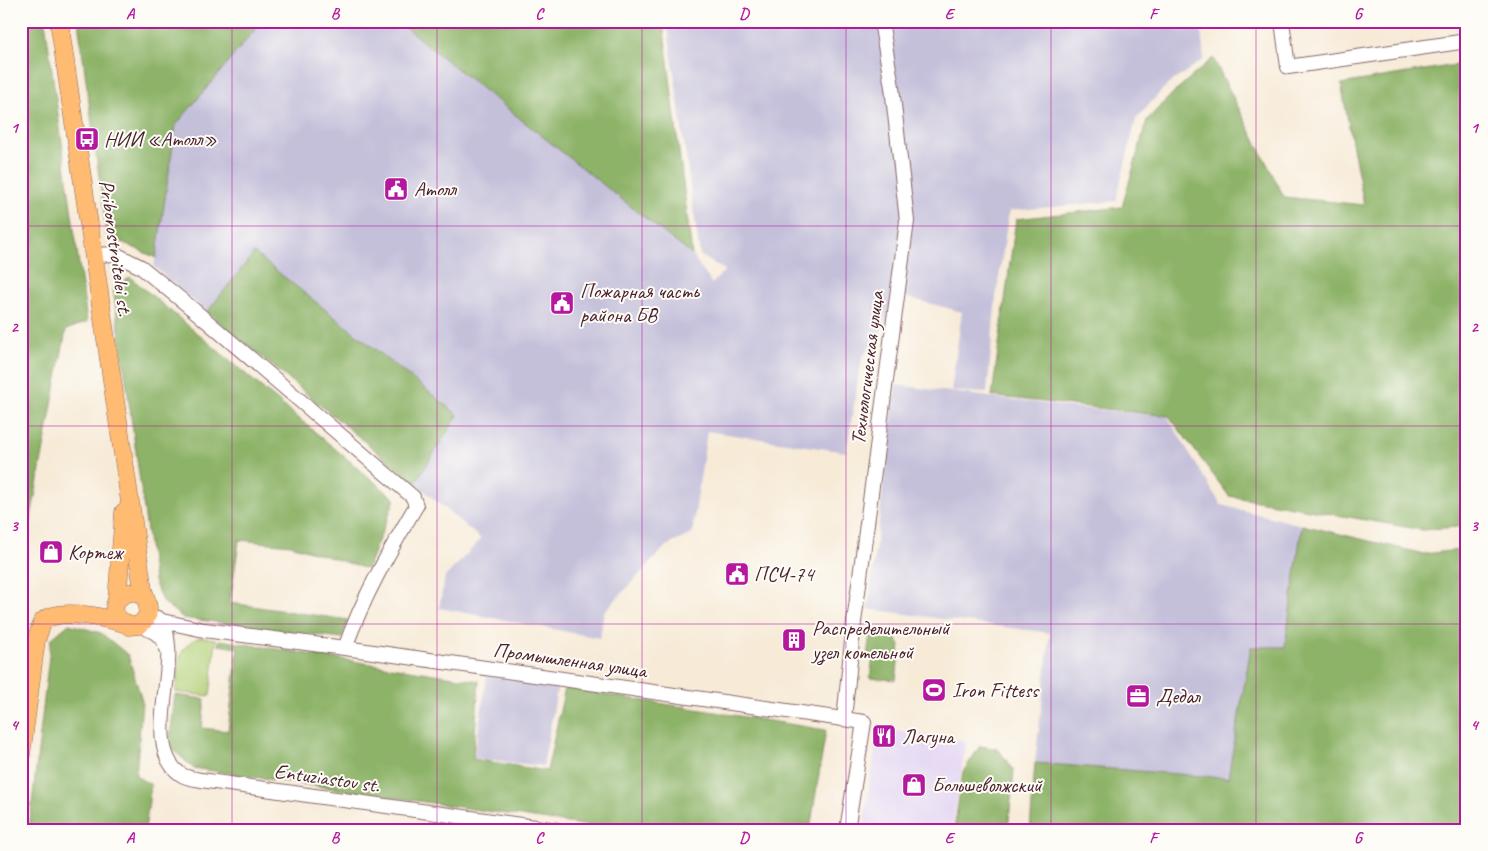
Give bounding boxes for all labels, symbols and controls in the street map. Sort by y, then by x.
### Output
text: A [126,4,136,24]
text: B [331,4,341,24]
text: C [535,4,545,24]
text: D [739,4,750,24]
text: E [945,4,956,24]
text: F [1149,4,1160,24]
text: G [1354,4,1364,24]
text: 1 [10,118,19,138]
text: 1 [1470,118,1479,138]
bus stop icon: НИИ «Атолл» [74,126,100,152]
place label: НИИ «Атолл» [104,126,217,152]
public building icon: Атолл [383,176,409,202]
place label: Атолл [414,176,458,202]
street label: Priborostroitelei st. [94,178,139,319]
place label: Пожарная часть района БВ [580,278,700,328]
street label: Технологическая улица [845,288,890,446]
public building icon: Пожарная часть района БВ [549,290,575,316]
text: 2 [10,317,19,337]
text: 2 [1470,317,1479,337]
text: 3 [10,516,19,536]
text: 3 [1470,516,1479,536]
shop icon: Кортеж [38,539,64,565]
place label: Кортеж [68,539,124,565]
public building icon: ПСЧ-74 [724,561,750,587]
place label: ПСЧ-74 [754,561,816,587]
place label: Распределительный узел котельной [810,615,951,666]
building icon: Распределительный узел котельной [781,627,807,653]
street label: Промышленная улица [492,636,651,684]
sports icon: Iron Fittess [921,677,947,703]
place label: Iron Fittess [952,677,1040,703]
office icon: Дедал [1125,683,1151,709]
place label: Дедал [1156,683,1201,709]
text: 4 [10,715,19,735]
text: 4 [1470,715,1479,735]
restaurant icon: Лагуна [871,723,897,749]
place label: Лагуна [902,723,956,749]
street label: Entuziastov st. [273,758,382,798]
shop icon: Большеволжский [901,772,927,798]
place label: Большеволжский [932,772,1043,798]
text: A [126,828,136,848]
text: B [331,828,341,848]
text: C [535,828,545,848]
text: D [739,828,750,848]
text: E [945,828,956,848]
text: F [1149,828,1160,848]
text: G [1354,828,1364,848]

